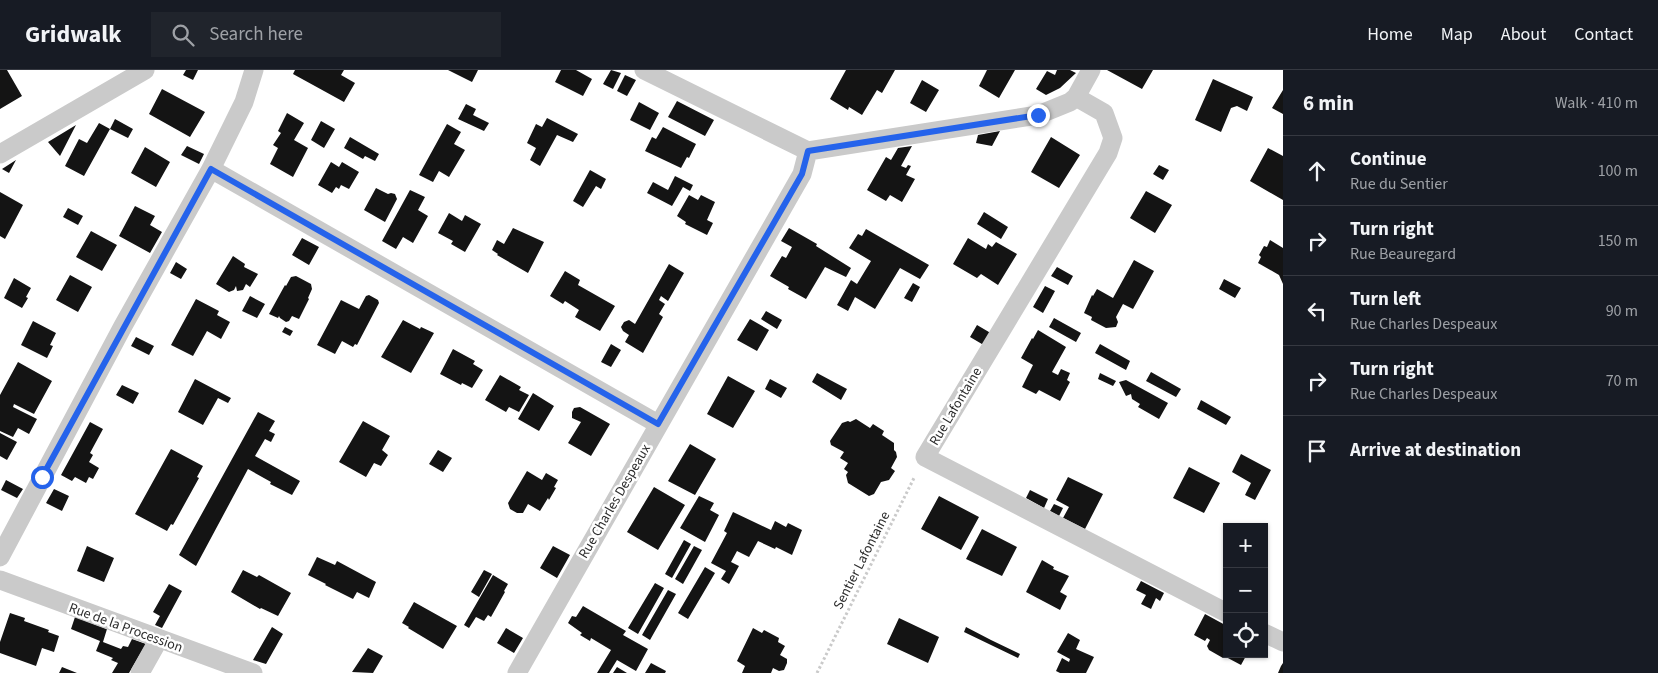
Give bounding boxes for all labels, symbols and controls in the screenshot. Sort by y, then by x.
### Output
search box [151,12,501,57]
text: Gridwalk [25,17,121,52]
icon: search [169,21,197,49]
text: Search here [209,21,303,48]
text: Home [1367,22,1413,47]
text: Map [1441,22,1473,47]
text: About [1501,22,1546,47]
text: Contact [1574,22,1633,47]
text: 6 min [1303,88,1354,118]
text: Walk · 410 m [1555,92,1638,114]
route end [1027,104,1050,127]
text: Continue [1350,146,1427,173]
icon: ahead [1303,157,1331,185]
text: 100 m [1598,160,1638,182]
text: Rue du Sentier [1350,173,1448,195]
text: Turn right [1350,216,1434,243]
icon: right [1303,227,1331,255]
text: 150 m [1598,230,1638,252]
text: Rue Beauregard [1350,243,1456,265]
text: Turn left [1350,286,1421,313]
icon: left [1303,297,1331,325]
text: 90 m [1606,300,1638,322]
text: Rue Charles Despeaux [1350,313,1497,335]
text: Turn right [1350,356,1434,383]
street label: Rue Lafontaine [925,364,987,449]
icon: right [1303,367,1331,395]
text: 70 m [1606,370,1638,392]
text: Rue Charles Despeaux [1350,383,1497,405]
icon: arrive [1303,437,1331,465]
text: Arrive at destination [1350,437,1521,464]
street label: Rue Charles Despeaux [574,440,656,562]
route start [31,466,54,489]
street label: Sentier Lafontaine [829,508,895,613]
map controls [1223,523,1268,658]
button: + [1223,523,1268,568]
button: − [1223,568,1268,613]
street label: Rue de la Procession [66,598,185,658]
button: locate [1223,613,1268,658]

